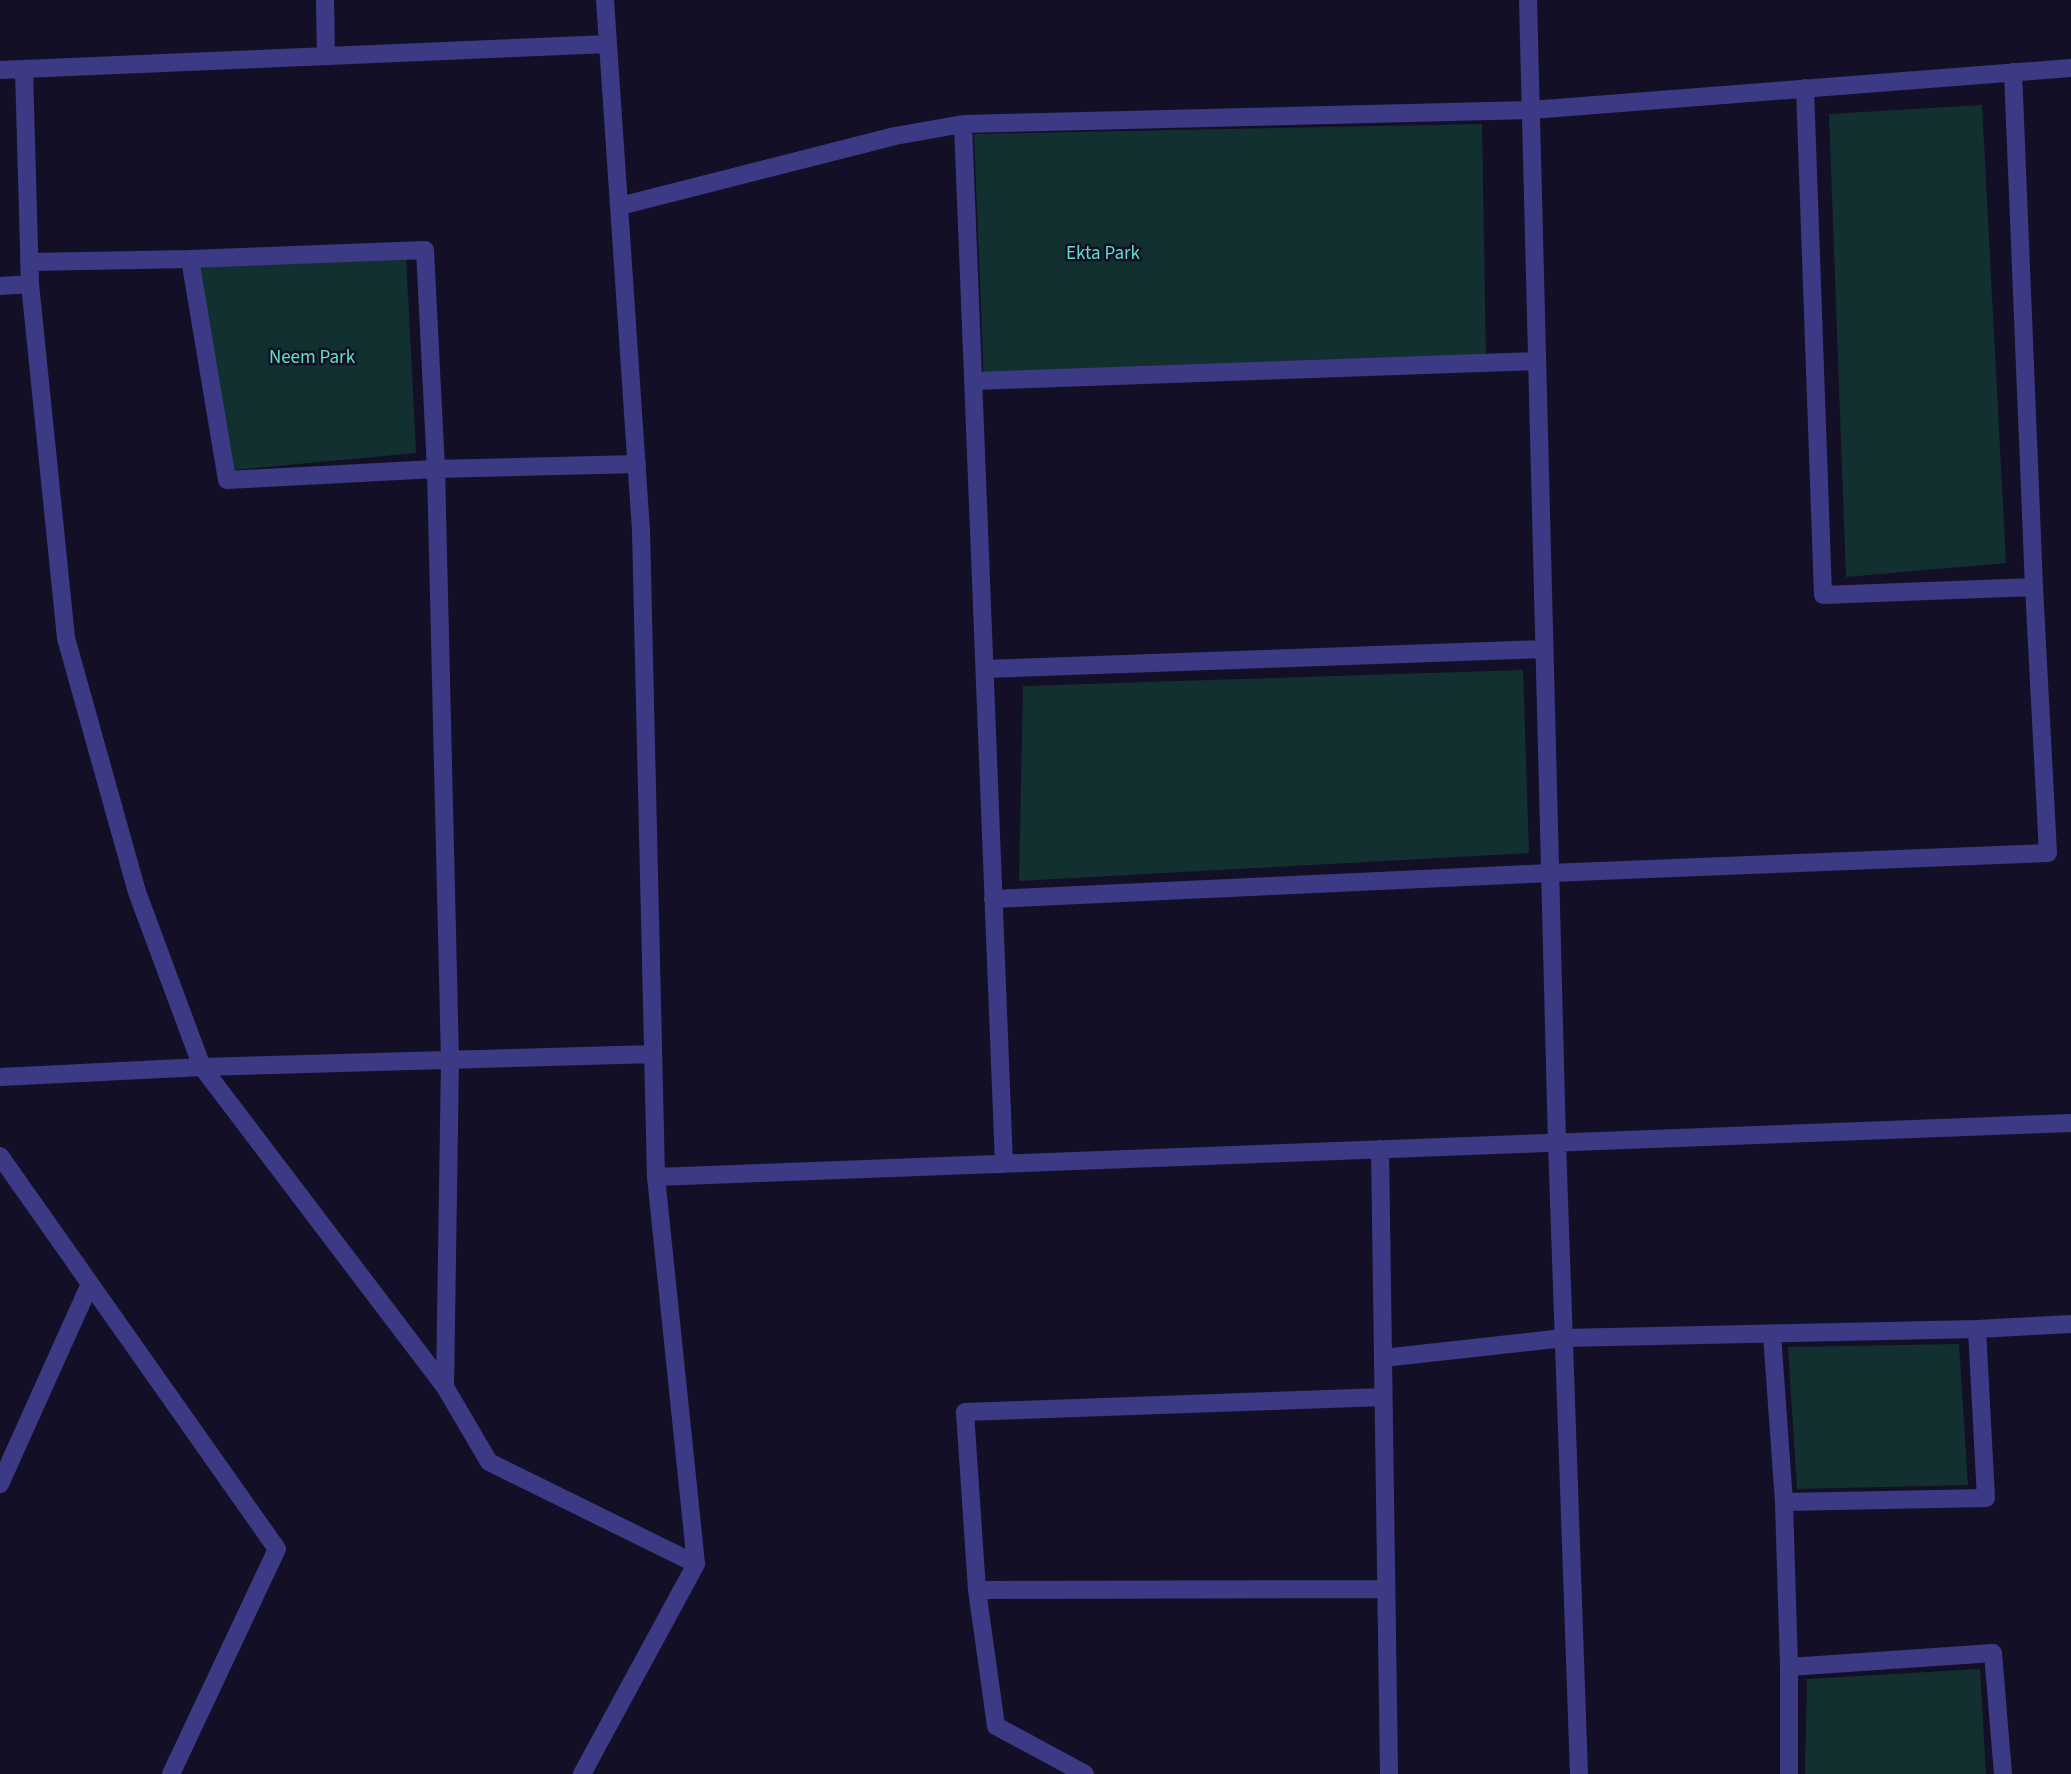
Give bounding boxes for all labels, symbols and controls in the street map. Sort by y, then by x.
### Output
park label: Ekta Park [1066,244,1140,266]
park label: Neem Park [269,348,355,370]

